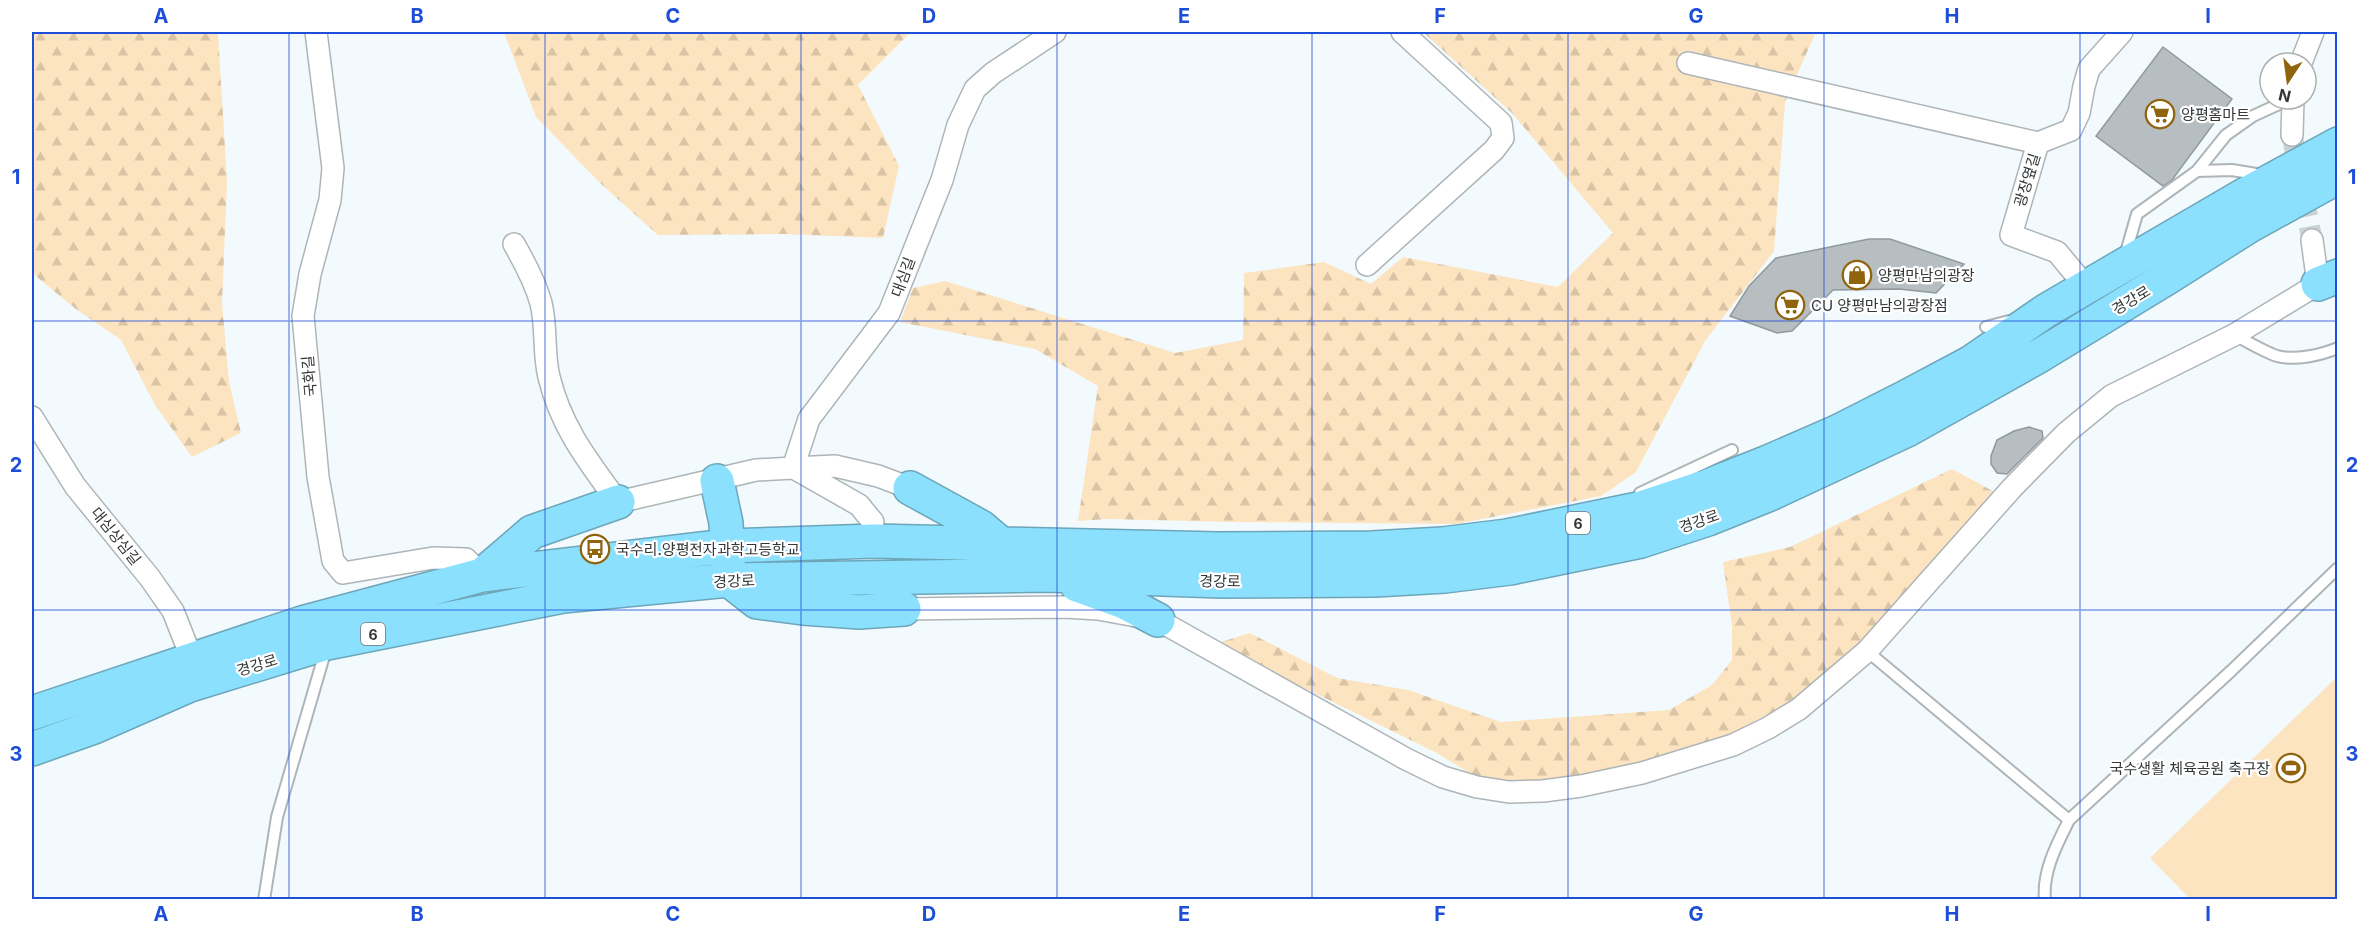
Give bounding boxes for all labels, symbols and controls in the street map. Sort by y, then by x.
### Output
text: A [154,4,169,28]
text: B [410,4,424,28]
text: C [666,4,680,28]
text: D [922,4,936,28]
text: E [1178,4,1190,28]
text: F [1434,4,1446,28]
text: G [1688,4,1704,28]
text: H [1945,4,1959,28]
text: I [2205,4,2211,28]
north arrow [2258,51,2318,111]
text: N [2276,84,2293,107]
supermarket icon: 양평홈마트 [2144,98,2176,130]
place label: 양평홈마트 [2181,105,2250,124]
street label: 광장옆길 [2010,151,2044,209]
text: 1 [12,165,20,189]
text: 1 [2348,165,2356,189]
street label: 대심길 [887,254,919,300]
shop icon: 양평만남의광장 [1841,259,1873,291]
place label: 양평만남의광장 [1878,266,1975,285]
street label: 경강로 [2108,281,2154,319]
supermarket icon: CU 양평만남의광장점 [1774,289,1806,321]
place label: CU 양평만남의광장점 [1811,296,1948,315]
street label: 국화길 [298,355,320,397]
text: 2 [10,453,22,477]
text: 2 [2346,453,2358,477]
street label: 대심상심길 [87,503,145,569]
street label: 경강로 [1676,505,1722,537]
road number: 6 [1566,512,1590,534]
bus stop icon: 국수리.양평전자과학고등학교 [579,533,611,565]
place label: 국수리.양평전자과학고등학교 [616,540,800,559]
street label: 경강로 [713,570,755,592]
street label: 경강로 [1199,571,1241,591]
road number: 6 [361,623,385,645]
street label: 경강로 [234,650,280,680]
text: 3 [10,742,22,766]
text: 3 [2346,742,2358,766]
sports icon: 국수생활 체육공원 축구장 [2275,752,2307,784]
place label: 국수생활 체육공원 축구장 [2110,759,2270,778]
text: A [154,902,169,926]
text: B [410,902,424,926]
text: C [666,902,680,926]
text: D [922,902,936,926]
text: E [1178,902,1190,926]
text: F [1434,902,1446,926]
text: G [1688,902,1704,926]
text: H [1945,902,1959,926]
text: I [2205,902,2211,926]

